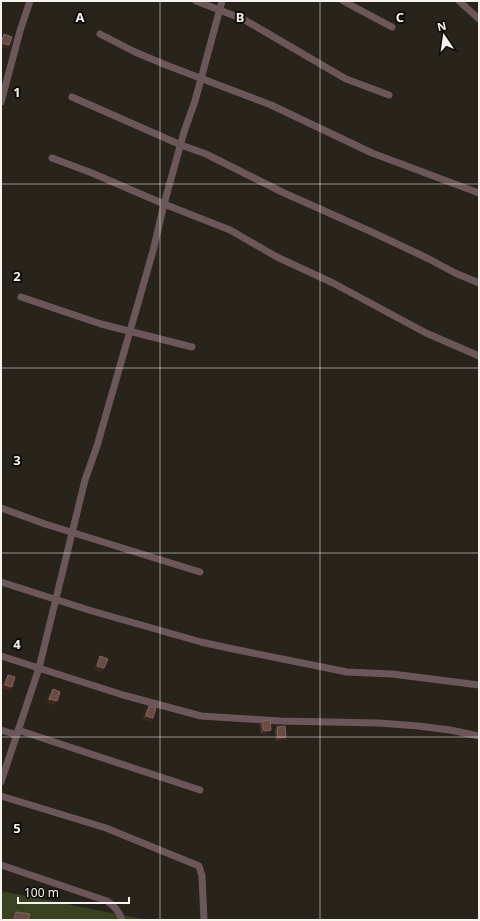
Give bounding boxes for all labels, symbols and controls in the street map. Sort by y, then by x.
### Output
text: A [76,8,85,26]
text: B [236,8,244,26]
text: C [396,8,404,26]
north arrow [424,16,464,56]
text: N [436,17,448,34]
text: 1 [13,83,21,101]
text: 2 [13,267,21,285]
text: 3 [13,451,21,469]
text: 4 [13,635,21,653]
text: 5 [13,819,21,837]
scale bar [18,879,129,905]
text: 100 m [24,884,59,901]

